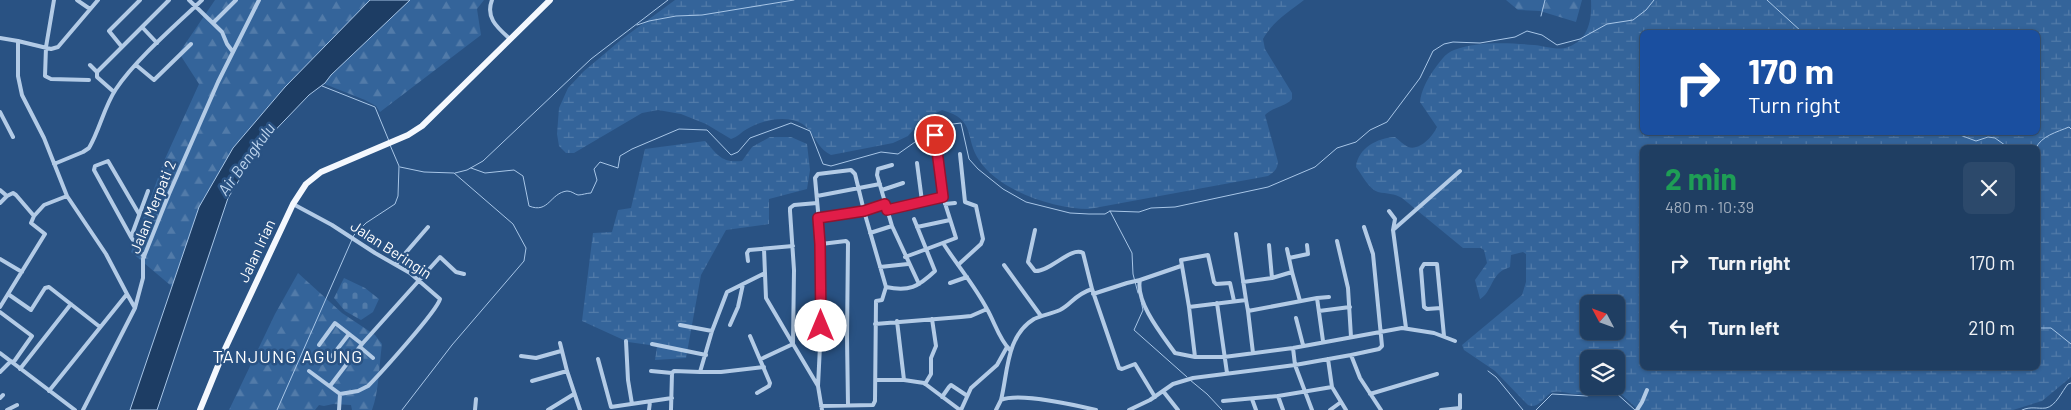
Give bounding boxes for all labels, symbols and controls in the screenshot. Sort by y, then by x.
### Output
text: 170 m [1748,49,1834,91]
icon: right [1665,50,1730,115]
text: Turn right [1748,91,1841,117]
pin [914,114,956,156]
water label: Air Bengkulu [213,119,278,199]
icon: arrive [921,121,949,149]
street label: Jalan Merpati 2 [125,157,179,256]
text: 2 min [1665,160,1737,196]
button: close [1963,162,2015,214]
text: 480 m · 10:39 [1665,197,1754,216]
street label: Jalan Irian [234,216,279,285]
street label: Jalan Beringin [348,216,436,282]
icon: right [1665,249,1693,277]
text: Turn right [1708,251,1790,274]
text: 170 m [1969,251,2015,274]
north arrow [1580,295,1625,340]
map controls [1580,295,1625,395]
position arrow [794,299,846,351]
icon: left [1665,314,1693,342]
text: Turn left [1708,316,1779,339]
text: 210 m [1968,316,2015,339]
district label: TANJUNG AGUNG [213,345,363,367]
button: layers [1580,350,1625,395]

